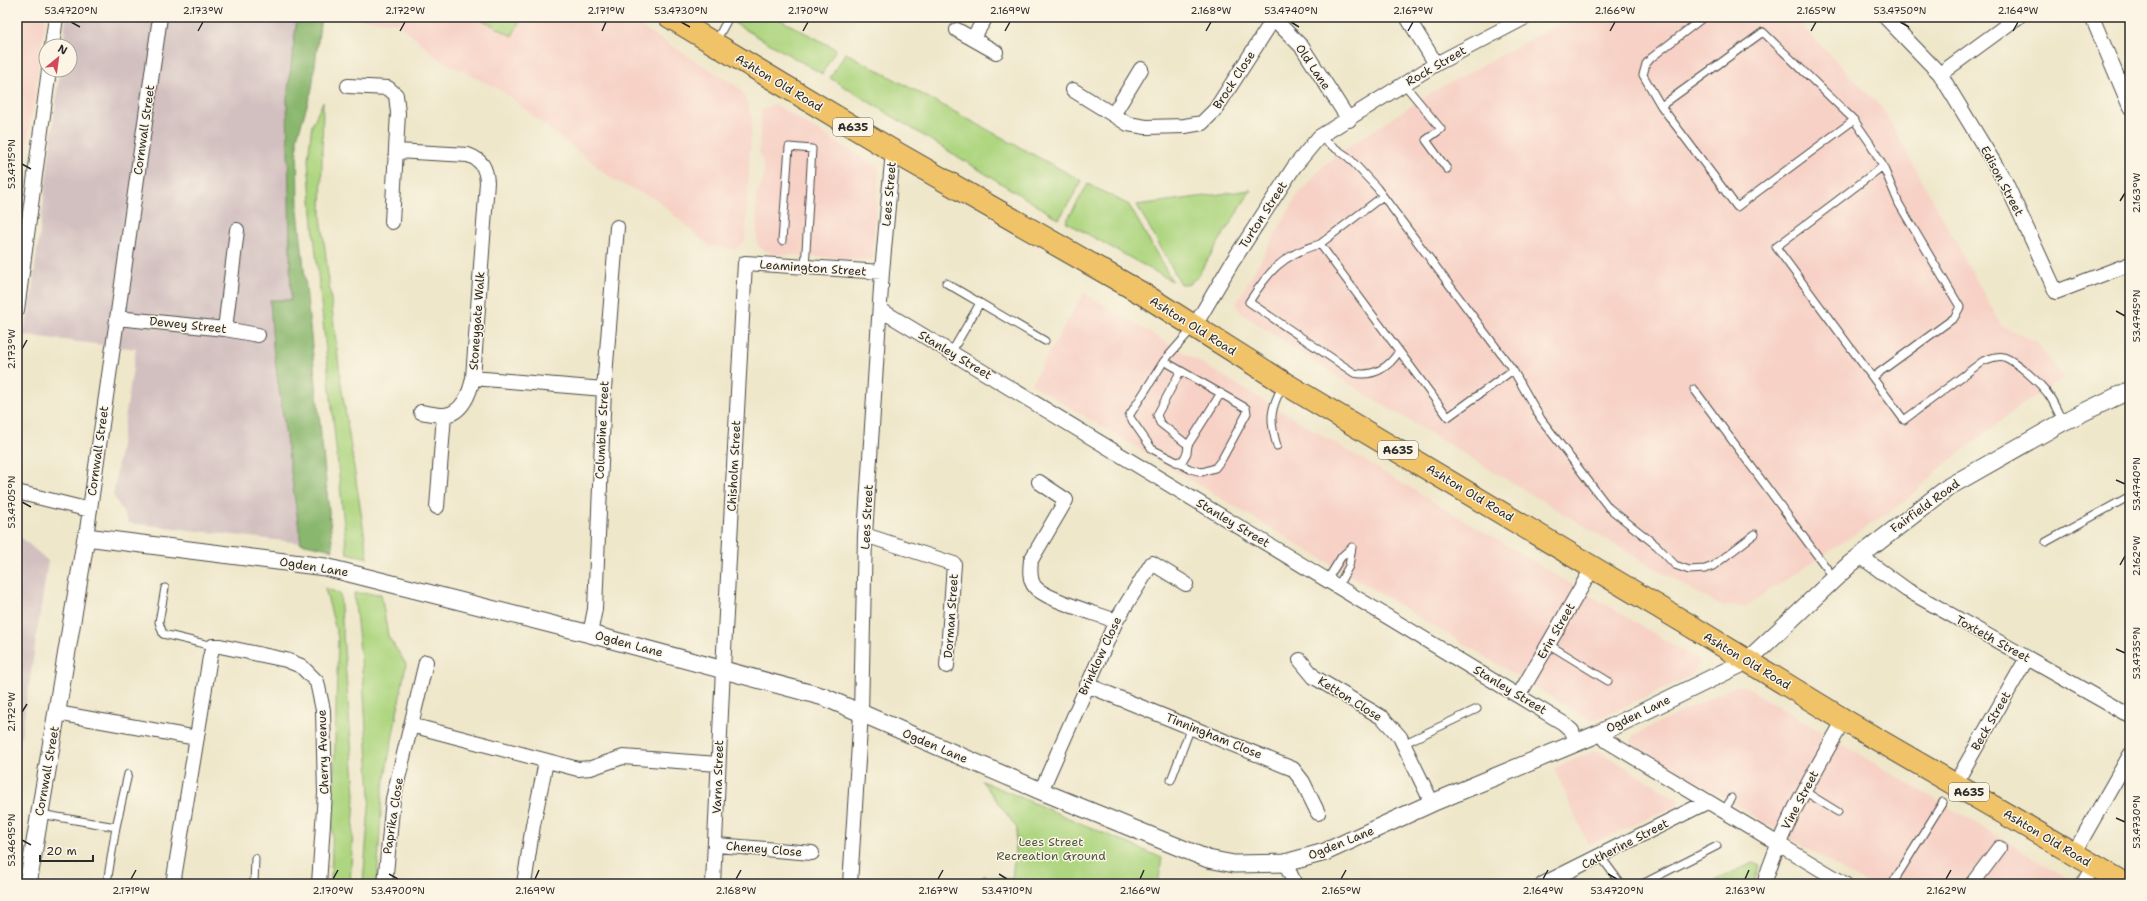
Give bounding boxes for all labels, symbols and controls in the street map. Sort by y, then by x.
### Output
text: 53.4720°N [44,4,98,17]
text: 2.173°W [183,4,224,17]
text: 2.172°W [385,4,426,17]
text: 2.171°W [587,4,625,17]
text: 53.4730°N [654,4,708,17]
text: 2.170°W [788,4,829,17]
text: 2.169°W [990,4,1031,17]
text: 2.168°W [1191,4,1232,17]
text: 53.4740°N [1264,4,1318,17]
text: 2.167°W [1393,4,1433,17]
text: 2.166°W [1595,4,1636,17]
text: 2.165°W [1796,4,1836,17]
text: 53.4750°N [1874,4,1926,17]
text: 2.164°W [1998,4,2039,17]
north arrow [38,38,78,78]
text: N [55,41,70,59]
street label: Old Lane [1292,41,1334,93]
street label: Rock Street [1403,42,1469,90]
street label: Brock Close [1209,48,1259,112]
street label: Ashton Old Road [732,51,826,116]
street label: Cornwall Street [130,84,158,176]
road number: A635 [833,118,873,136]
text: 53.4715°N [5,139,18,189]
street label: Edison Street [1977,143,2027,219]
street label: Lees Street [878,161,900,227]
text: 2.163°W [2130,172,2143,213]
street label: Turton Street [1235,178,1291,252]
street label: Leamington Street [759,256,867,280]
street label: Stoneygate Walk [466,271,488,371]
text: 53.4745°N [2130,290,2143,342]
street label: Ashton Old Road [1147,293,1240,359]
street label: Dewey Street [149,313,227,337]
street label: Stanley Street [915,327,995,383]
text: 2.173°W [5,328,18,369]
street label: Columbine Street [591,380,613,480]
street label: Cornwall Street [84,405,112,497]
street label: Chisholm Street [724,420,744,512]
road number: A635 [1378,441,1418,459]
text: 53.4740°N [2130,457,2143,511]
street label: Ashton Old Road [1423,461,1517,526]
text: 53.4705°N [5,475,18,529]
street label: Fairfield Road [1887,475,1963,537]
street label: Lees Street [857,484,877,550]
street label: Stanley Street [1193,495,1273,551]
text: 2.162°W [2130,535,2143,576]
street label: Ogden Lane [278,554,350,580]
street label: Dorman Street [940,573,962,659]
street label: Erin Street [1534,600,1578,662]
street label: Toxteth Street [1953,612,2033,666]
street label: Brinklow Close [1075,614,1125,698]
street label: Ogden Lane [593,627,665,661]
text: 53.4735°N [2130,627,2143,679]
street label: Ashton Old Road [1700,629,1794,694]
street label: Stanley Street [1470,662,1550,718]
street label: Ketton Close [1315,673,1385,725]
street label: Beck Street [1968,689,2014,753]
text: 2.172°W [5,691,18,732]
street label: Ogden Lane [1603,691,1673,736]
street label: Cherry Avenue [314,709,332,795]
street label: Tinningham Close [1163,709,1265,763]
street label: Cornwall Street [31,725,63,817]
street label: Ogden Lane [900,725,970,767]
street label: Varna Street [709,740,727,814]
street label: Vine Street [1778,768,1822,832]
street label: Paprika Close [379,776,407,855]
road number: A635 [1949,783,1989,801]
text: 53.4730°N [2130,795,2143,849]
street label: Ashton Old Road [2000,806,2094,871]
text: 53.4695°N [5,814,18,866]
street label: Catherine Street [1579,815,1671,873]
street label: Ogden Lane [1306,822,1376,863]
park label: Lees Street Recreation Ground [996,834,1106,864]
scale bar [40,837,93,863]
street label: Cheney Close [725,838,803,860]
text: 20 m [46,843,77,859]
text: 2.171°W [112,884,150,897]
text: 2.170°W [313,884,354,897]
text: 53.4700°N [371,884,425,897]
text: 2.169°W [515,884,556,897]
text: 2.168°W [716,884,757,897]
text: 2.167°W [918,884,958,897]
text: 53.4710°N [982,884,1032,897]
text: 2.166°W [1120,884,1161,897]
text: 2.165°W [1321,884,1361,897]
text: 2.164°W [1523,884,1564,897]
text: 53.4720°N [1590,884,1644,897]
text: 2.163°W [1725,884,1766,897]
text: 2.162°W [1926,884,1967,897]

